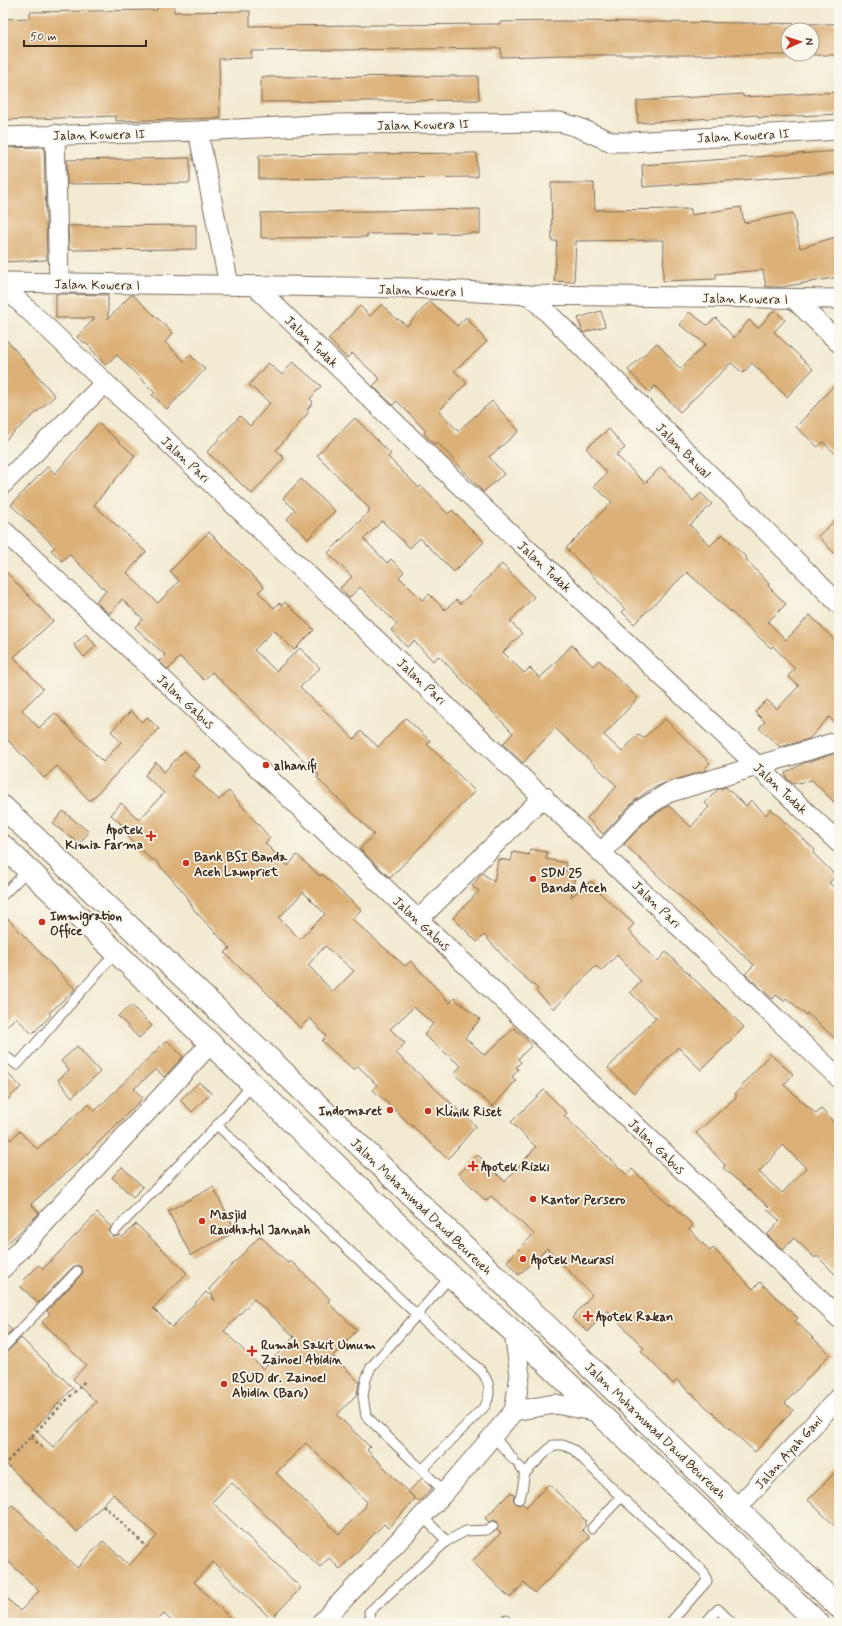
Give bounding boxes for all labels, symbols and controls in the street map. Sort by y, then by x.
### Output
scale bar [24,22,146,48]
north arrow [780,22,820,62]
text: 50 m [30,29,57,45]
text: N [802,38,816,46]
street label: Jalan Kowera II [377,116,470,135]
street label: Jalan Kowera II [53,126,146,145]
street label: Jalan Kowera II [696,126,790,147]
street label: Jalan Kowera I [54,276,140,295]
street label: Jalan Kowera I [378,282,464,301]
street label: Jalan Kowera I [702,290,788,309]
street label: Jalan Todak [281,312,342,372]
street label: Jalan Bawal [652,420,714,483]
street label: Jalan Pari [157,433,213,487]
street label: Jalan Todak [513,538,575,597]
street label: Jalan Pari [393,655,449,709]
street label: Jalan Gabus [153,671,217,733]
place label: alhanifi [274,758,317,775]
marker: alhanifi [261,760,271,770]
street label: Jalan Todak [749,760,811,819]
place label: Apotek Kimia Farma [65,822,144,854]
marker: Apotek Kimia Farma [146,831,156,841]
place label: Bank BSI Banda Aceh Lampriet [194,849,288,881]
marker: Bank BSI Banda Aceh Lampriet [181,858,191,868]
place label: SDN 25 Banda Aceh [541,865,607,897]
marker: SDN 25 Banda Aceh [528,874,538,884]
street label: Jalan Pari [628,878,684,933]
street label: Jalan Gabus [389,893,453,955]
place label: Immigration Office [50,908,122,940]
marker: Immigration Office [37,917,47,927]
place label: Indomaret [319,1103,382,1120]
place label: Klinik Riset [436,1104,502,1121]
marker: Indomaret [385,1105,395,1115]
marker: Klinik Riset [423,1106,433,1116]
street label: Jalan Gabus [624,1116,688,1178]
street label: Jalan Mohammad Daud Beureueh [347,1135,495,1279]
place label: Apotek Rizki [481,1159,550,1177]
marker: Apotek Rizki [468,1161,478,1171]
place label: Kantor Persero [541,1192,626,1209]
marker: Kantor Persero [528,1194,538,1204]
place label: Masjid Raudhatul Jannah [210,1207,311,1239]
marker: Masjid Raudhatul Jannah [197,1216,207,1226]
place label: Apotek Meurasi [531,1252,614,1270]
marker: Apotek Meurasi [518,1254,528,1264]
place label: Apotek Rakan [596,1309,673,1327]
marker: Apotek Rakan [583,1311,593,1321]
place label: Rumah Sakit Umum Zainoel Abidin [261,1337,377,1369]
marker: Rumah Sakit Umum Zainoel Abidin [246,1345,258,1357]
street label: Jalan Mohammad Daud Beureueh [581,1359,729,1503]
place label: RSUD dr. Zainoel Abidin (Baru) [232,1370,326,1402]
marker: RSUD dr. Zainoel Abidin (Baru) [219,1379,229,1389]
street label: Jalan Ayah Gani [752,1413,827,1493]

